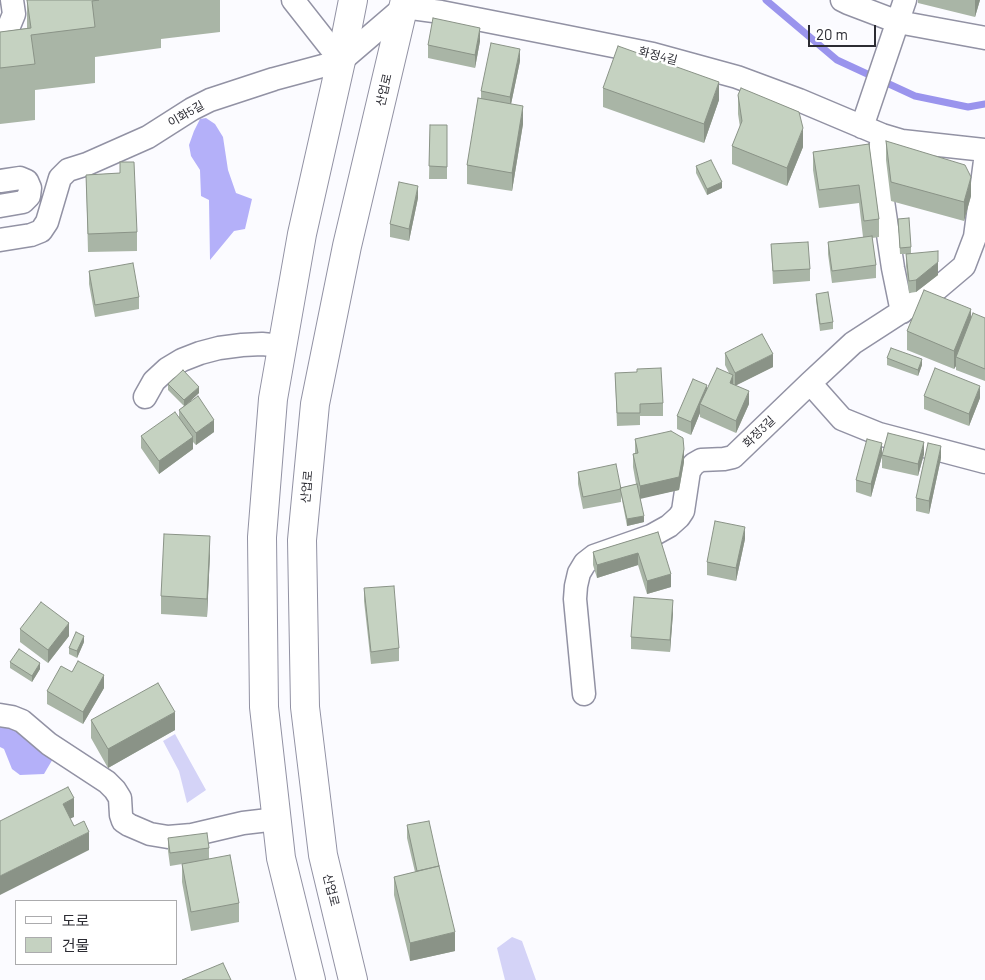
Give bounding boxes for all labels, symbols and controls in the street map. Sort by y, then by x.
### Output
scale bar [810,15,878,47]
text: 20 m [816,25,848,43]
street label: 화정4길 [637,44,679,68]
street label: 산업로 [373,72,395,108]
street label: 이화5길 [165,98,207,130]
street label: 화정3길 [740,413,778,451]
street label: 산업로 [298,470,316,504]
street label: 산업로 [320,872,342,908]
legend [15,900,178,965]
text: 도로 [62,911,90,929]
text: 건물 [62,936,90,954]

